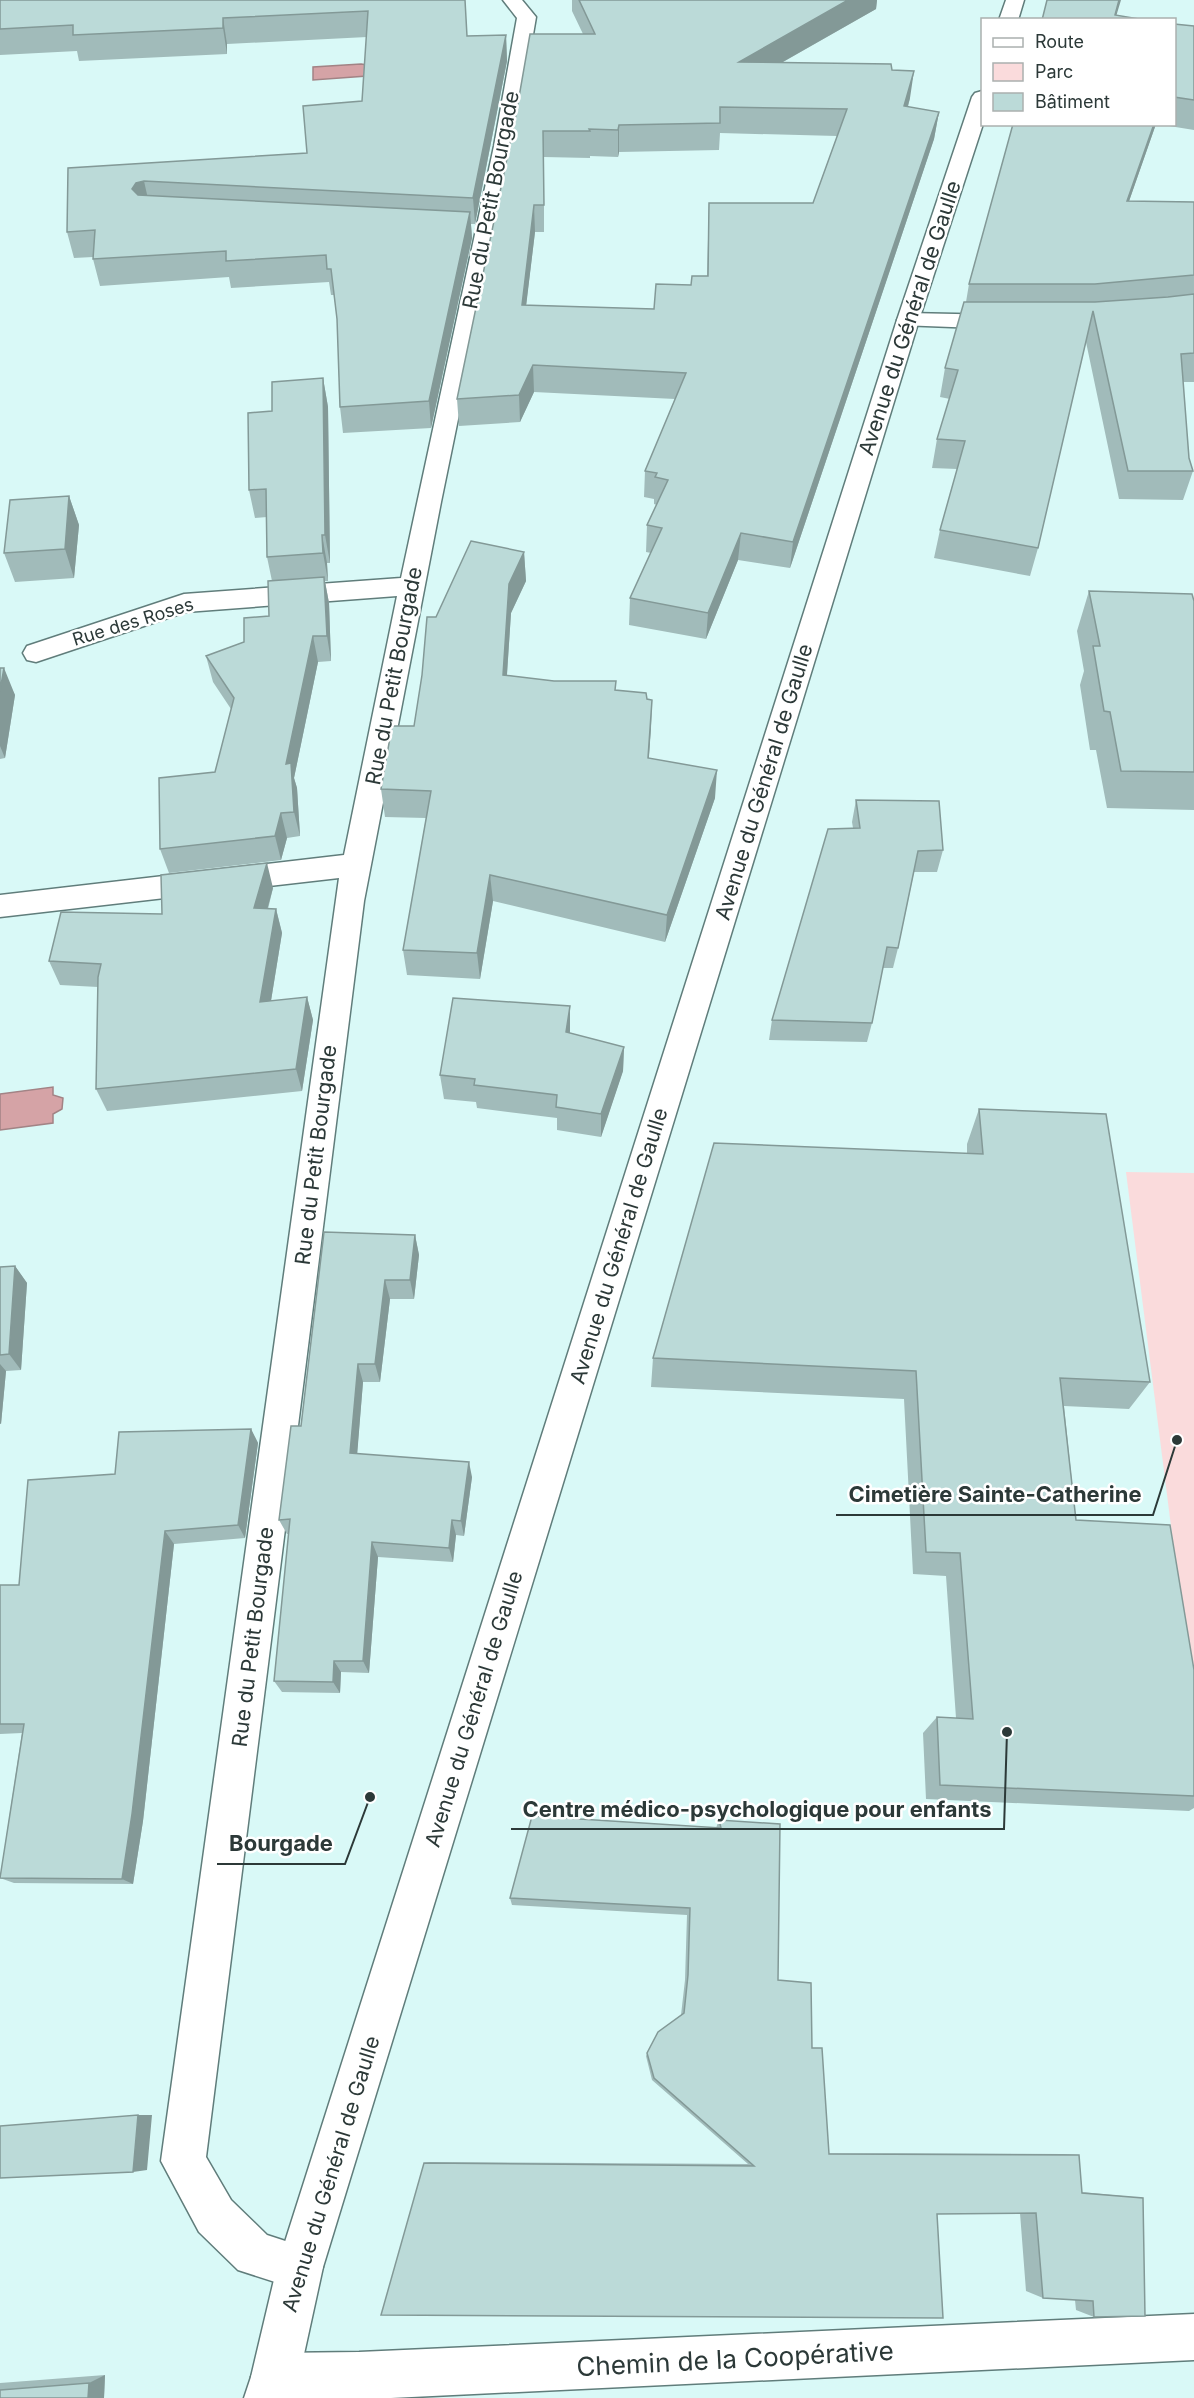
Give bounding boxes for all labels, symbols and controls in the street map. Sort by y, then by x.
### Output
legend [981,18,1176,126]
text: Route [1035,31,1084,52]
text: Parc [1035,61,1073,82]
street label: Rue du Petit Bourgade [457,89,524,311]
text: Bâtiment [1035,91,1110,112]
street label: Avenue du Général de Gaulle [853,177,966,458]
street label: Rue du Petit Bourgade [360,565,427,787]
street label: Rue des Roses [70,593,196,650]
street label: Avenue du Général de Gaulle [710,641,817,923]
street label: Rue du Petit Bourgade [290,1043,341,1266]
street label: Avenue du Général de Gaulle [565,1105,672,1387]
callout: Cimetière Sainte-Catherine [836,1475,1153,1515]
text: Cimetière Sainte-Catherine [848,1481,1142,1507]
street label: Rue du Petit Bourgade [227,1525,278,1748]
street label: Avenue du Général de Gaulle [420,1568,527,1850]
callout: Centre médico-psychologique pour enfants [511,1789,1004,1829]
text: Centre médico-psychologique pour enfants [522,1796,992,1822]
callout: Bourgade [217,1824,345,1864]
text: Bourgade [229,1830,333,1856]
street label: Avenue du Général de Gaulle [277,2033,384,2315]
street label: Chemin de la Coopérative [576,2335,894,2382]

